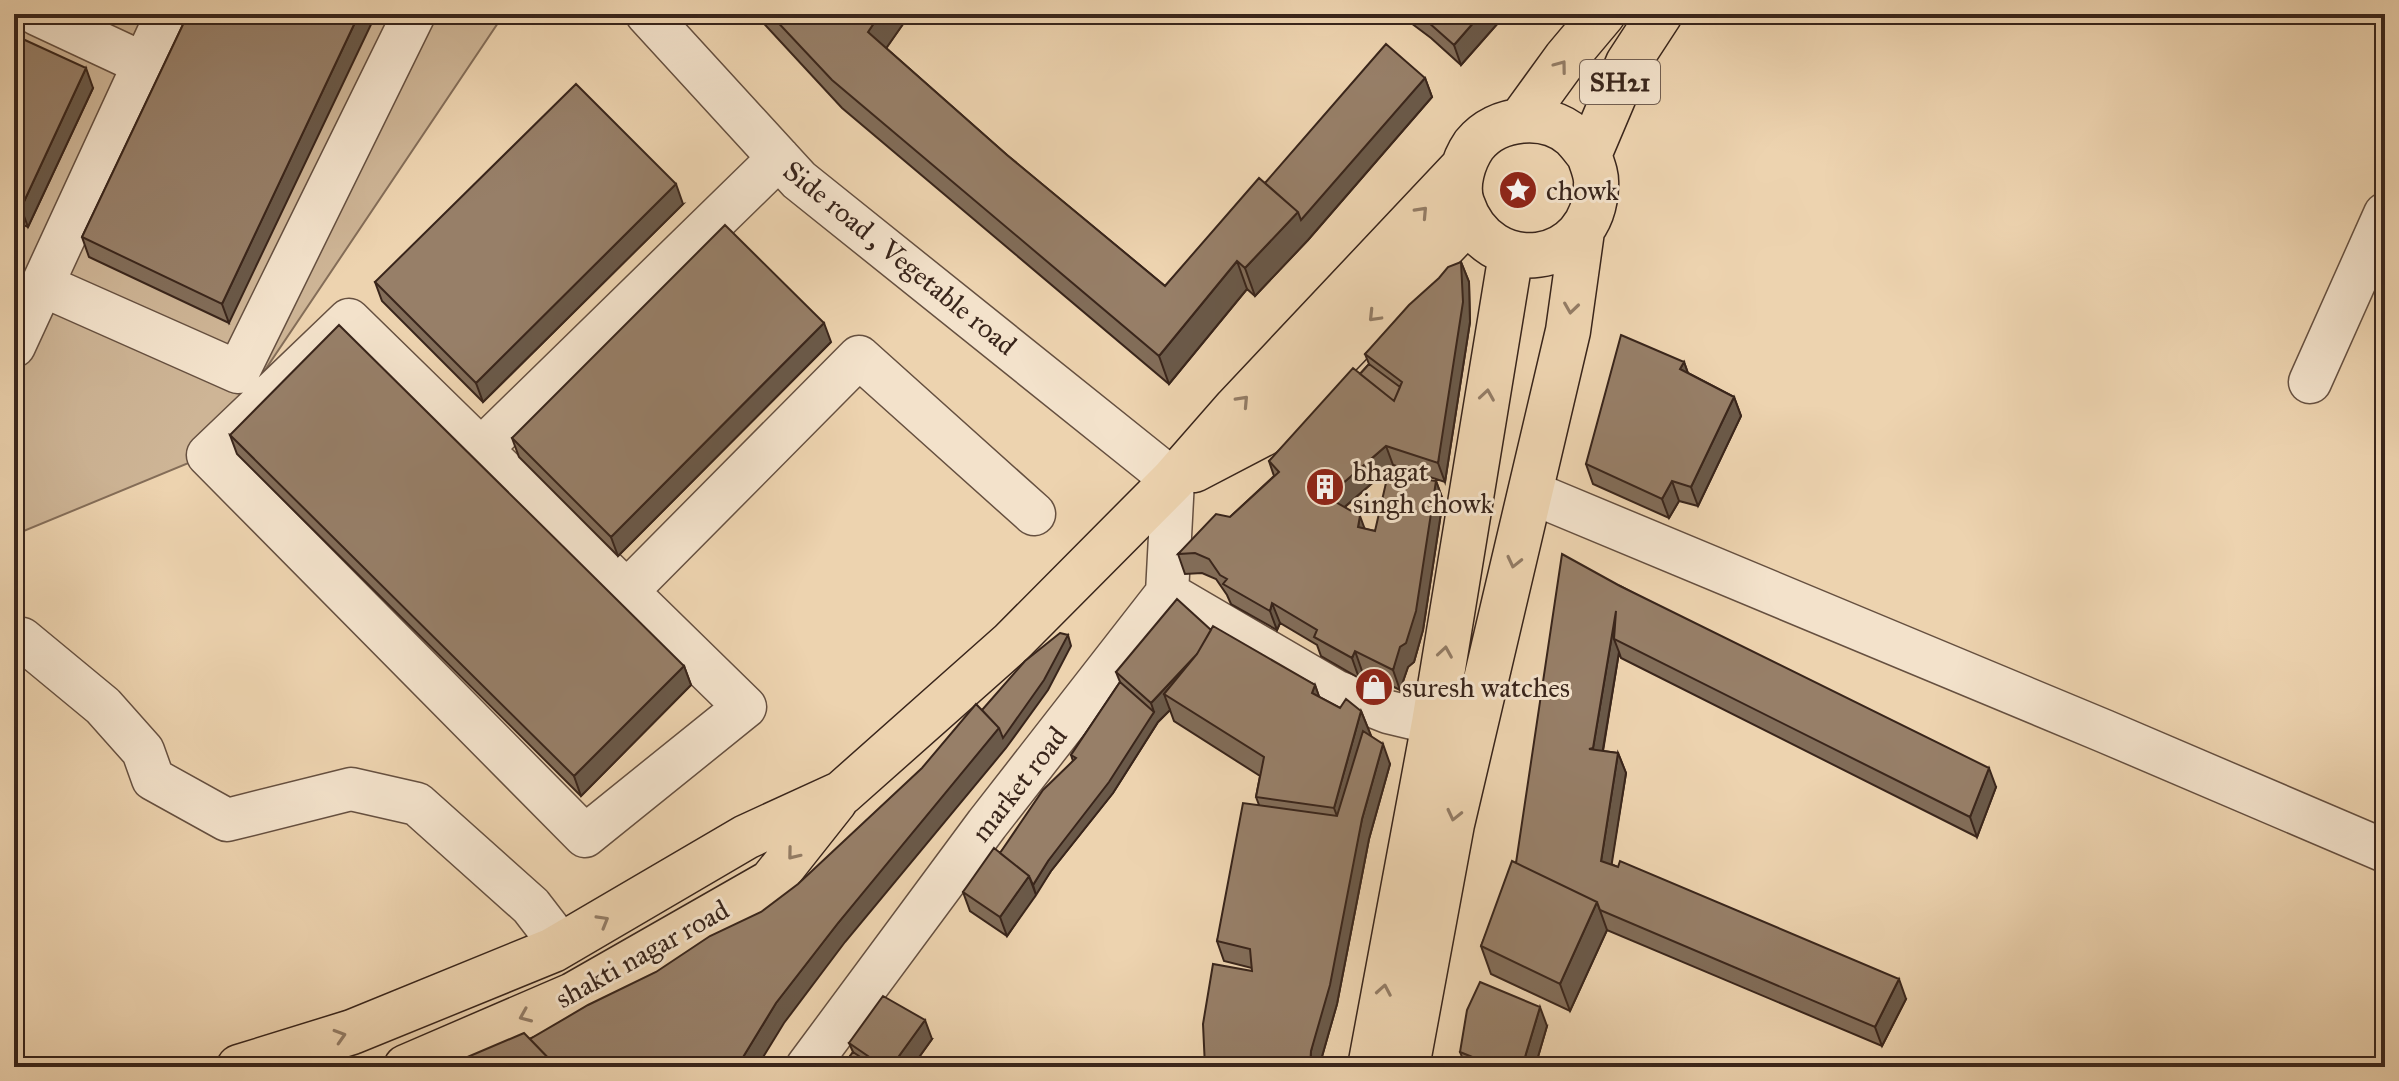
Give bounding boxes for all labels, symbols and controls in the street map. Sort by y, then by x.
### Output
one-way arrow [1551,60,1565,75]
road number: SH21 [1580,60,1660,104]
street label: Side road , Vegetable road [776,153,1024,363]
place icon: chowk [1497,169,1539,211]
place label: chowk [1546,173,1619,208]
one-way arrow [1412,206,1426,221]
one-way arrow [1563,302,1580,315]
one-way arrow [1369,307,1383,321]
one-way arrow [1477,388,1494,402]
one-way arrow [1234,396,1249,410]
place label: bhagat singh chowk [1353,454,1493,521]
building icon: bhagat singh chowk [1304,466,1346,508]
one-way arrow [1506,555,1523,568]
one-way arrow [1436,645,1453,659]
shop icon: suresh watches [1353,666,1395,708]
place label: suresh watches [1402,670,1570,705]
street label: market road [963,719,1075,849]
one-way arrow [1446,808,1463,821]
one-way arrow [788,845,803,859]
street label: shakti nagar road [549,892,735,1016]
one-way arrow [594,915,609,931]
one-way arrow [1375,984,1392,997]
one-way arrow [519,1006,533,1022]
one-way arrow [332,1029,346,1045]

